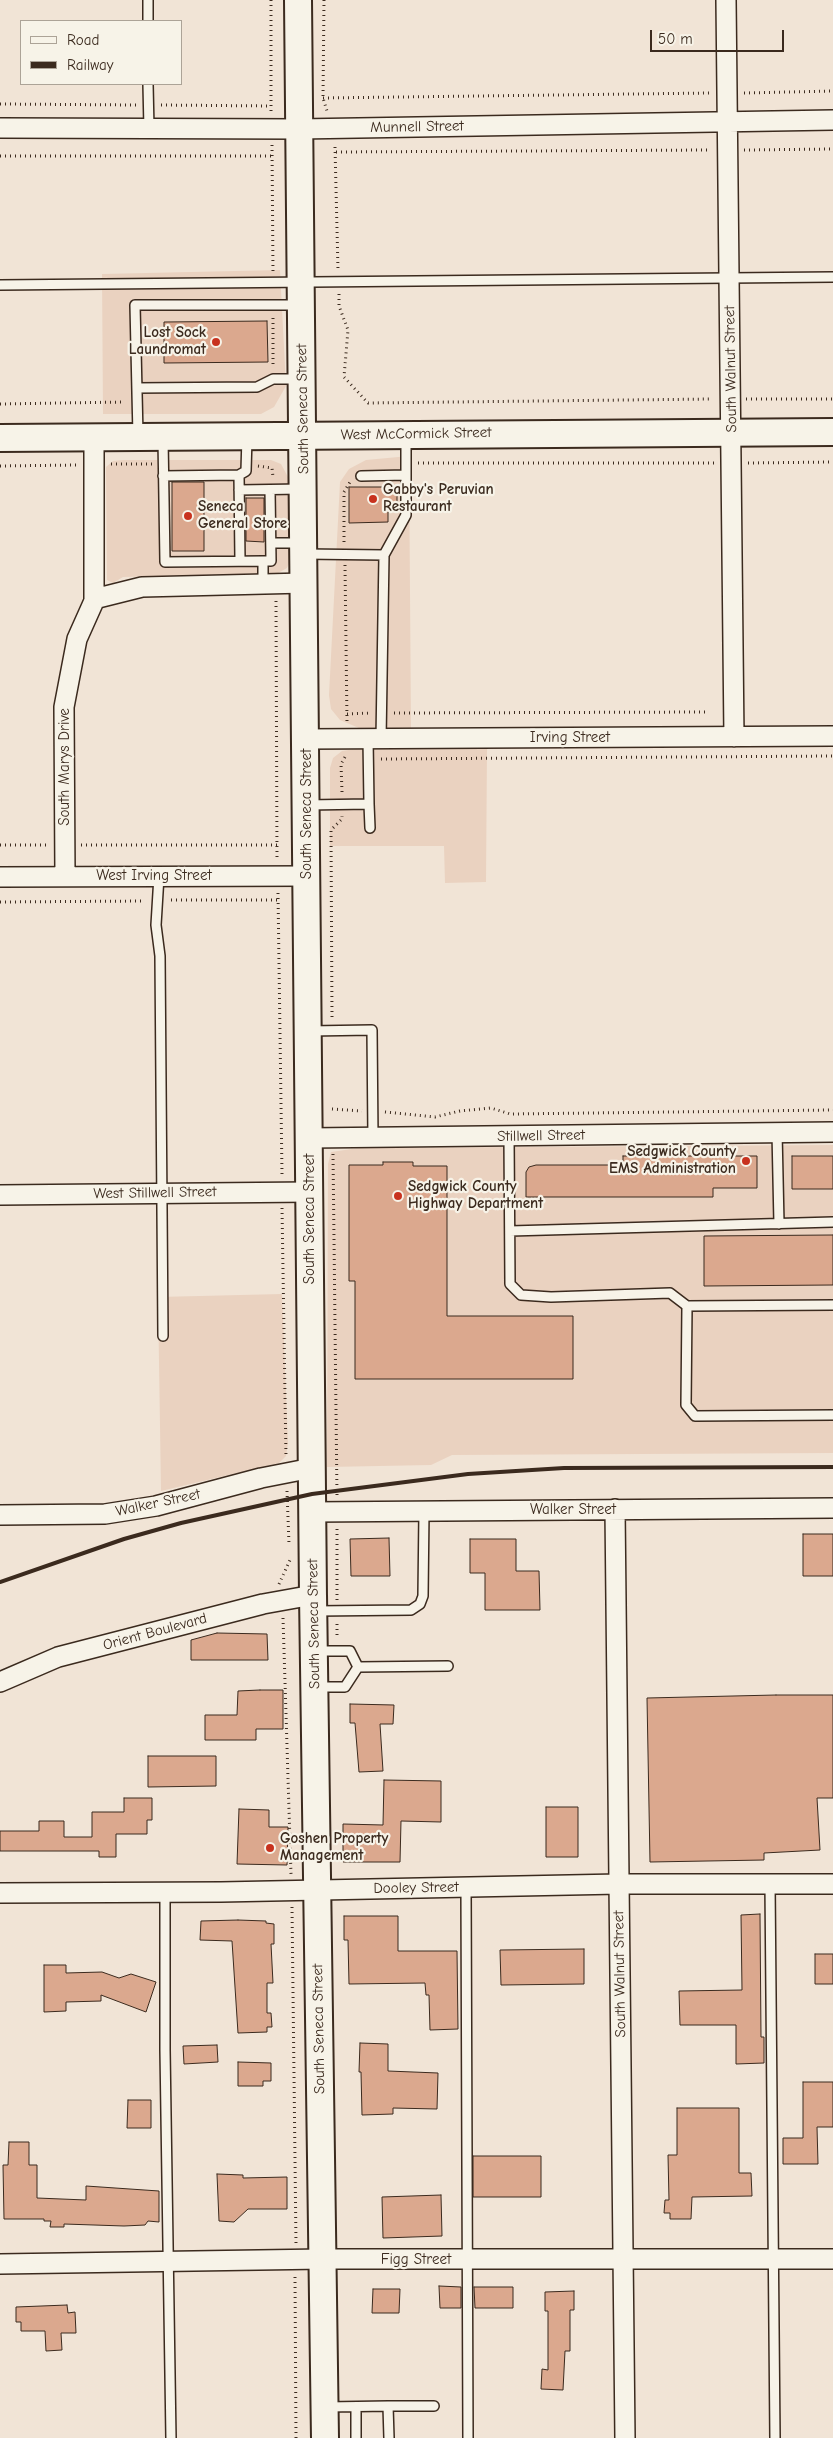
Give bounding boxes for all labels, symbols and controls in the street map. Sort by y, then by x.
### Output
legend [20,20,182,85]
scale bar [653,20,787,52]
text: 50 m [658,30,693,48]
text: Road [67,31,99,49]
text: Railway [67,56,113,74]
street label: Munnell Street [370,117,464,137]
street label: South Walnut Street [721,305,741,433]
place label: Lost Sock Laundromat [129,324,206,359]
marker: Lost Sock Laundromat [210,336,222,348]
street label: South Seneca Street [293,344,313,474]
street label: West McCormick Street [340,424,492,444]
place label: Gabby's Peruvian Restaurant [383,481,494,516]
marker: Gabby's Peruvian Restaurant [367,493,379,505]
place label: Seneca General Store [198,498,287,533]
marker: Seneca General Store [182,510,194,522]
street label: South Marys Drive [56,708,74,826]
street label: Irving Street [530,729,610,747]
street label: South Seneca Street [298,749,316,879]
street label: West Irving Street [96,867,212,885]
street label: Stillwell Street [497,1126,585,1146]
place label: Sedgwick County EMS Administration [609,1143,736,1178]
street label: South Seneca Street [301,1154,319,1284]
marker: Sedgwick County EMS Administration [740,1155,752,1167]
place label: Sedgwick County Highway Department [408,1178,543,1213]
street label: West Stillwell Street [93,1183,217,1203]
marker: Sedgwick County Highway Department [392,1190,404,1202]
street label: Walker Street [114,1485,202,1521]
street label: Walker Street [530,1501,616,1519]
street label: South Seneca Street [304,1559,324,1689]
street label: Orient Boulevard [101,1609,209,1655]
place label: Goshen Property Management [280,1830,388,1865]
marker: Goshen Property Management [264,1842,276,1854]
street label: Dooley Street [373,1878,459,1898]
street label: South Walnut Street [610,1910,630,2038]
street label: South Seneca Street [309,1964,329,2094]
street label: Figg Street [381,2251,451,2269]

